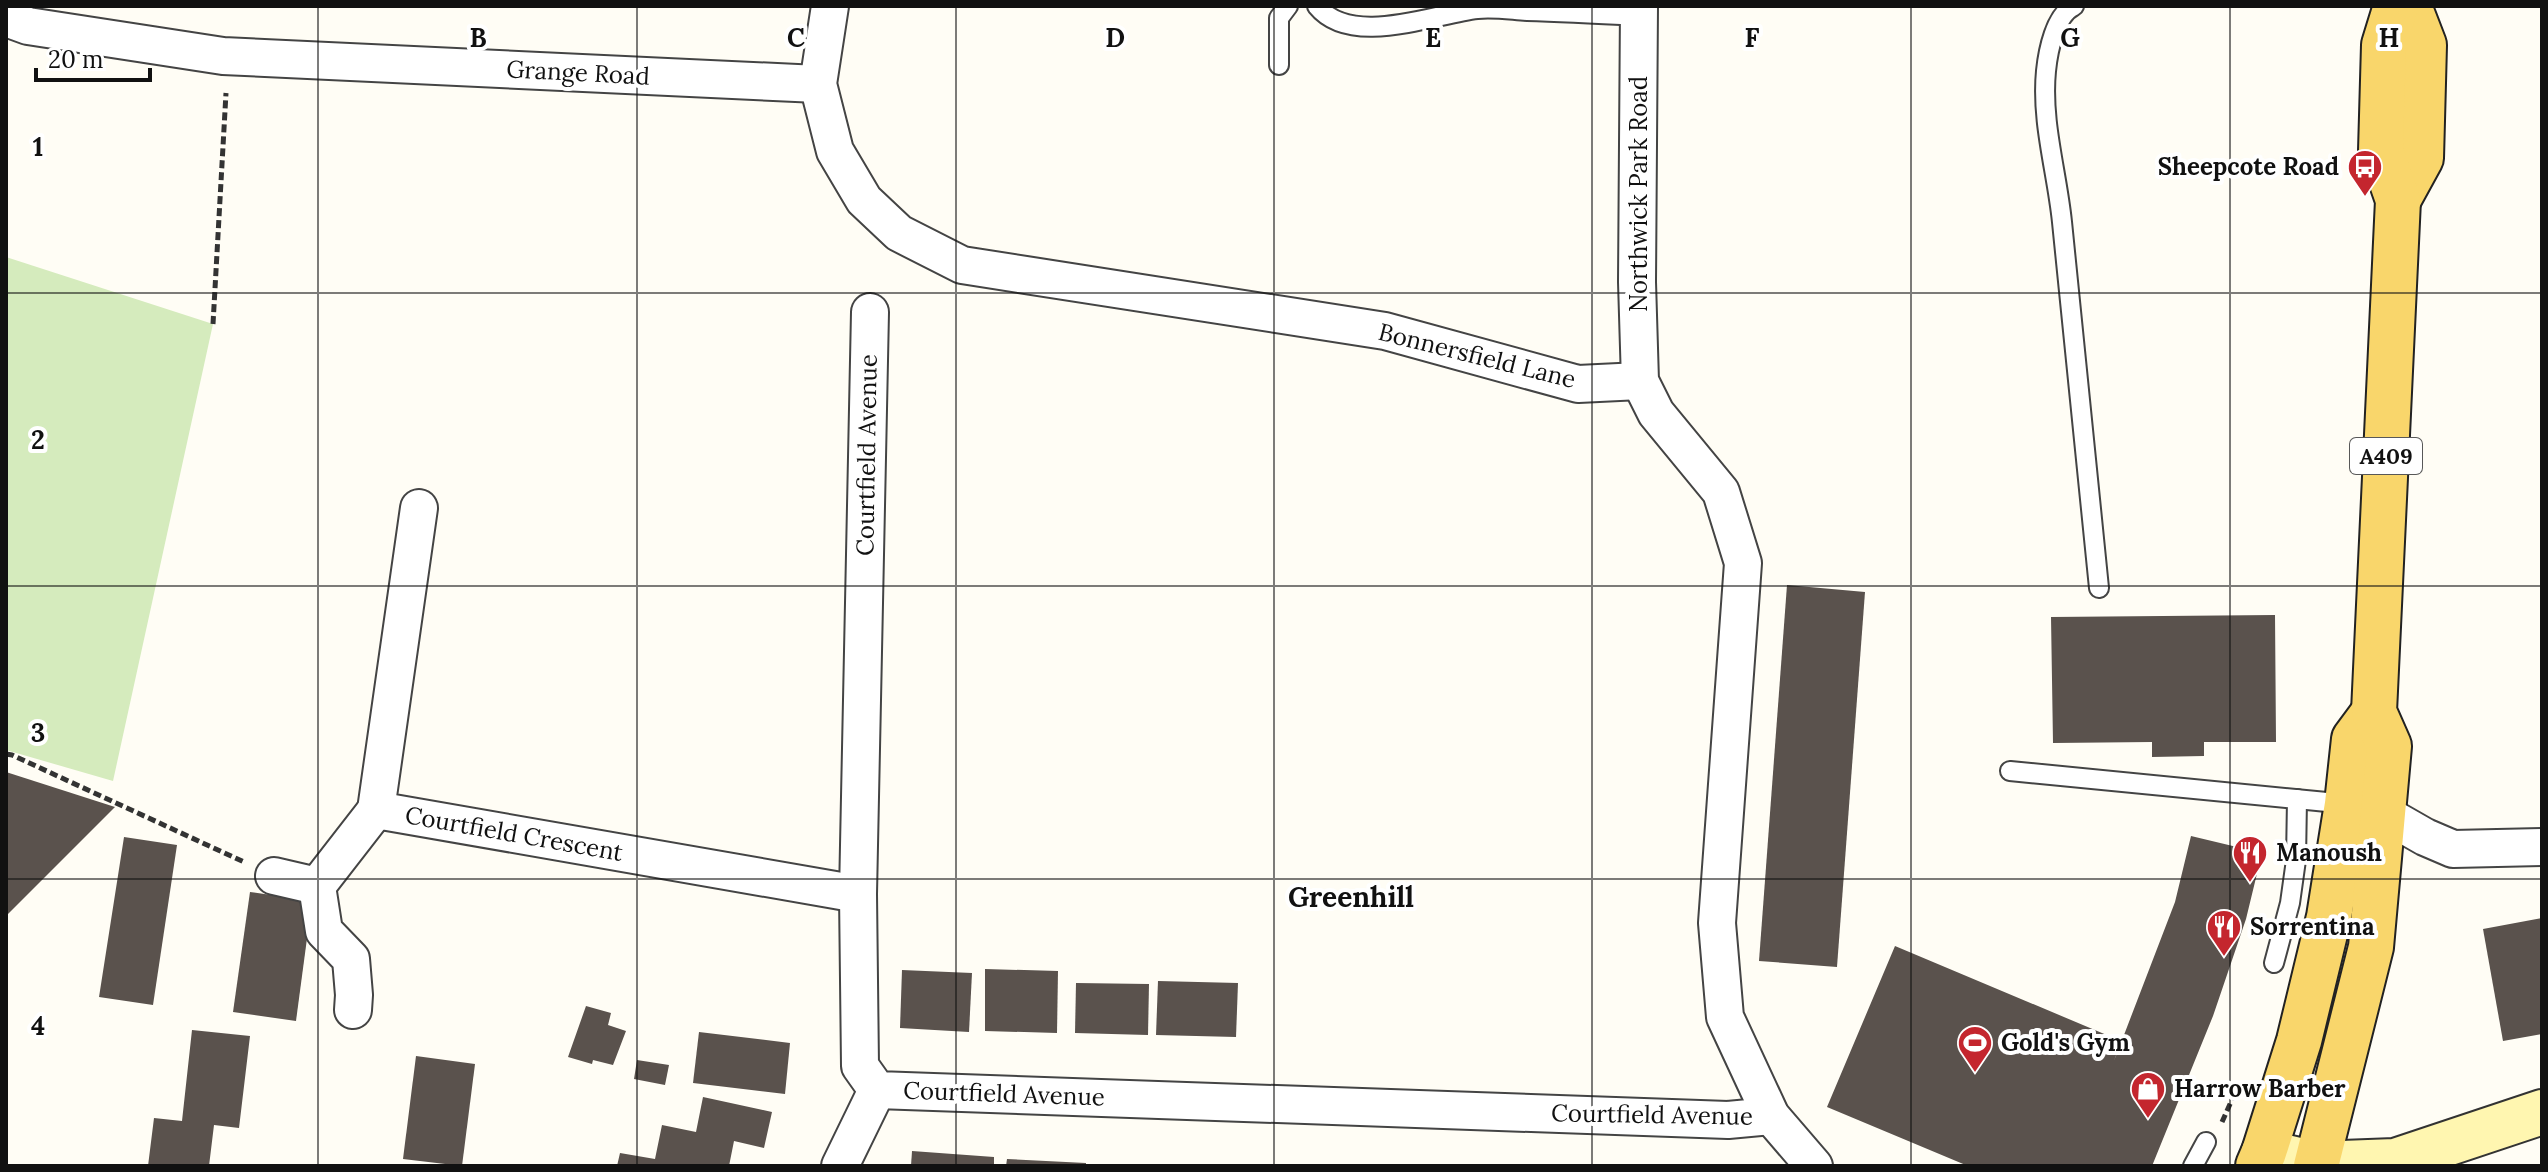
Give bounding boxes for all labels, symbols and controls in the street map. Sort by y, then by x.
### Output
text: B [469,21,487,54]
text: C [787,21,805,54]
text: D [1105,21,1125,54]
text: E [1425,21,1441,54]
text: F [1745,21,1760,54]
text: G [2060,21,2080,54]
text: H [2379,21,2399,54]
scale bar [36,32,150,82]
text: 20 m [48,44,104,75]
street label: Grange Road [506,53,651,92]
street label: Northwick Park Road [1623,76,1654,312]
text: 1 [33,130,43,163]
bus stop icon: Sheepcote Road [2346,148,2384,198]
place label: Sheepcote Road [2158,151,2339,182]
street label: Bonnersfield Lane [1375,316,1579,395]
street label: Courtfield Avenue [849,354,884,556]
text: 2 [31,423,45,456]
road number: A409 [2350,438,2422,474]
text: 3 [31,716,45,749]
street label: Courtfield Crescent [403,799,626,868]
restaurant icon: Manoush [2231,834,2269,884]
place label: Manoush [2276,837,2382,868]
district label: Greenhill [1288,879,1414,915]
restaurant icon: Sorrentina [2205,908,2243,958]
place label: Sorrentina [2250,911,2375,942]
text: 4 [31,1009,45,1042]
sports icon: Gold's Gym [1956,1024,1994,1074]
place label: Gold's Gym [2001,1027,2130,1058]
shop icon: Harrow Barber [2129,1070,2167,1120]
place label: Harrow Barber [2174,1073,2346,1104]
street label: Courtfield Avenue [903,1074,1105,1113]
street label: Courtfield Avenue [1551,1097,1753,1132]

